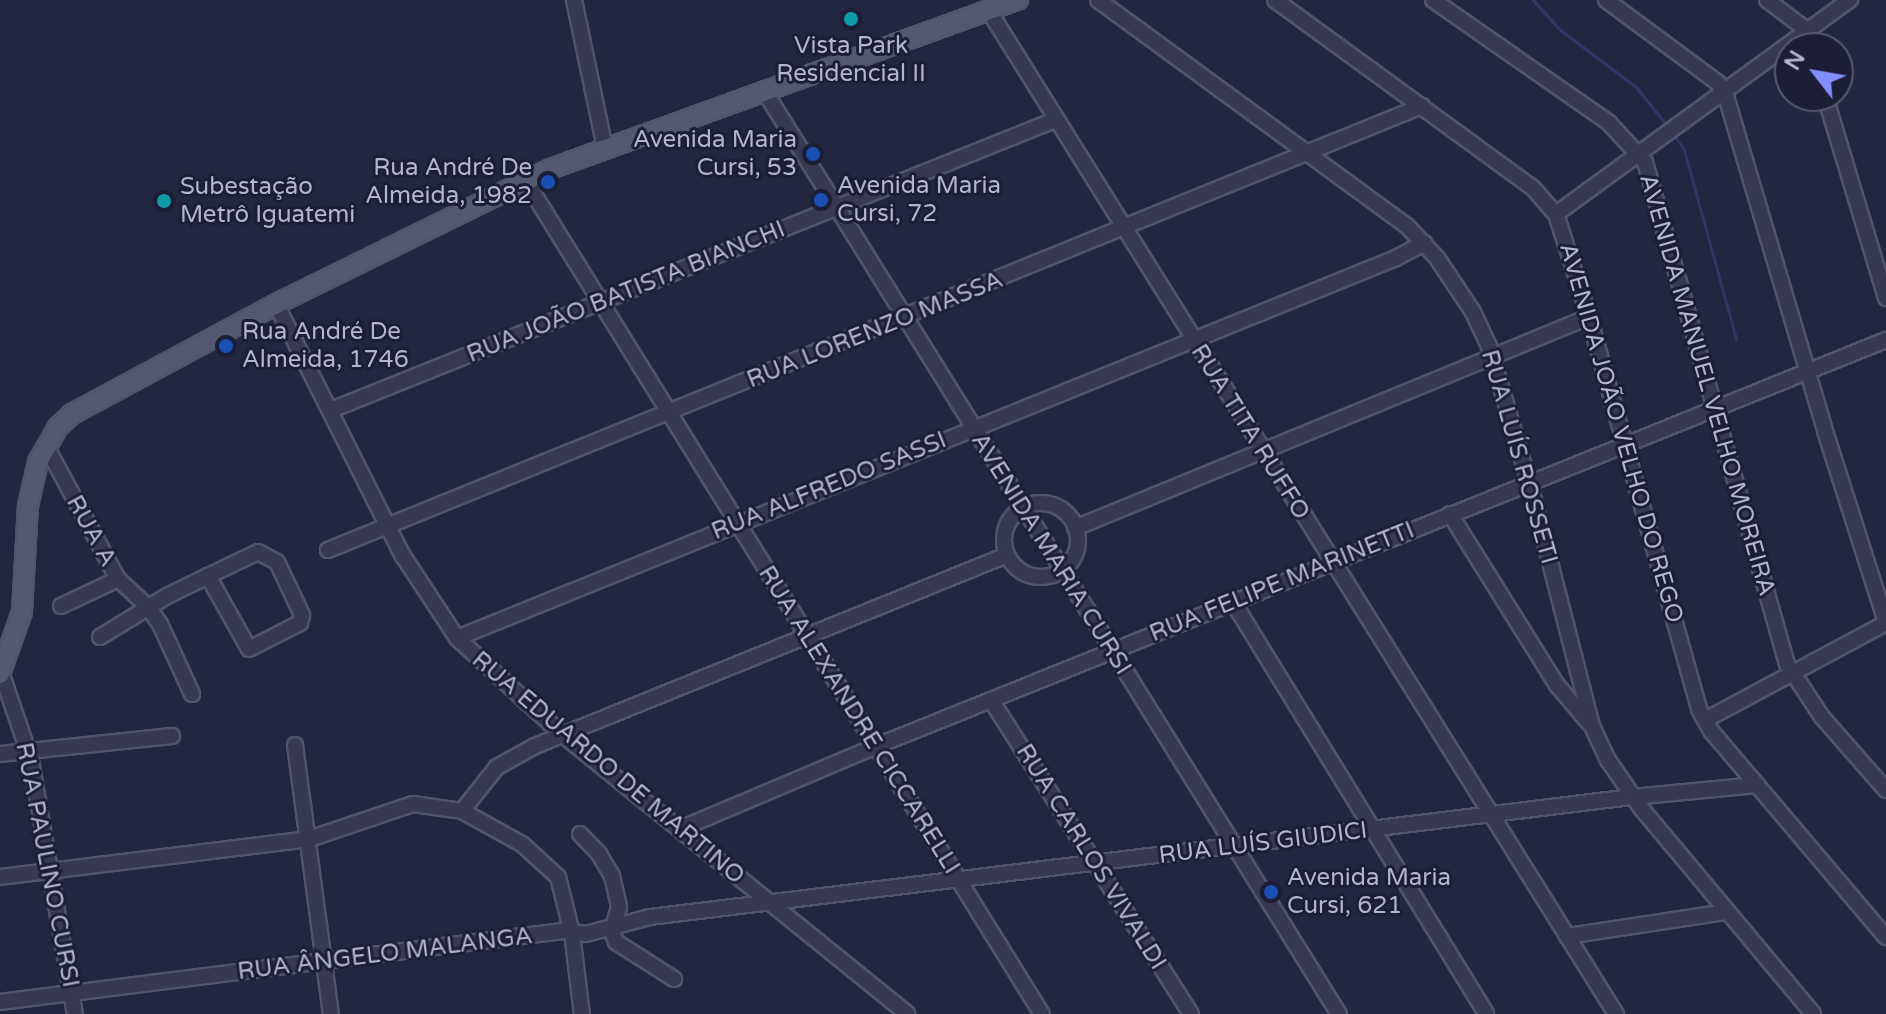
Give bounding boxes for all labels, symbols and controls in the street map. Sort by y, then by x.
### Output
marker: Vista Park Residencial II [842,10,860,28]
place label: Vista Park Residencial II [776,32,926,88]
north arrow [1774,32,1854,112]
text: N [1779,46,1811,75]
place label: Avenida Maria Cursi, 53 [633,126,797,182]
marker: Avenida Maria Cursi, 53 [804,145,822,163]
place label: Rua André De Almeida, 1982 [365,154,532,210]
street label: AVENIDA MANUEL VELHO MOREIRA [1633,171,1781,599]
place label: Avenida Maria Cursi, 72 [837,172,1001,228]
place label: Subestação Metrô Iguatemi [180,173,355,229]
marker: Rua André De Almeida, 1982 [539,173,557,191]
marker: Avenida Maria Cursi, 72 [812,191,830,209]
marker: Subestação Metrô Iguatemi [155,192,173,210]
street label: RUA JOÃO BATISTA BIANCHI [463,215,789,369]
street label: AVENIDA JOÃO VELHO DO REGO [1553,240,1689,626]
street label: RUA LORENZO MASSA [743,265,1007,395]
place label: Rua André De Almeida, 1746 [242,318,409,374]
marker: Rua André De Almeida, 1746 [217,337,235,355]
street label: RUA TITA RUFFO [1184,339,1316,525]
street label: RUA LUÍS ROSSETI [1475,347,1563,567]
street label: RUA ALFREDO SASSI [707,426,951,546]
street label: AVENIDA MARIA CURSI [965,428,1137,680]
street label: RUA A [60,490,122,572]
street label: RUA FELIPE MARINETTI [1145,516,1419,648]
street label: RUA ALEXANDRE CICCARELLI [752,561,966,879]
street label: RUA EDUARDO DE MARTINO [466,646,750,890]
street label: RUA CARLOS VIVALDI [1010,739,1172,975]
street label: RUA PAULINO CURSI [9,740,85,990]
street label: RUA LUÍS GIUDICI [1157,816,1369,870]
place label: Avenida Maria Cursi, 621 [1287,864,1451,920]
marker: Avenida Maria Cursi, 621 [1262,883,1280,901]
street label: RUA ÂNGELO MALANGA [236,922,534,986]

